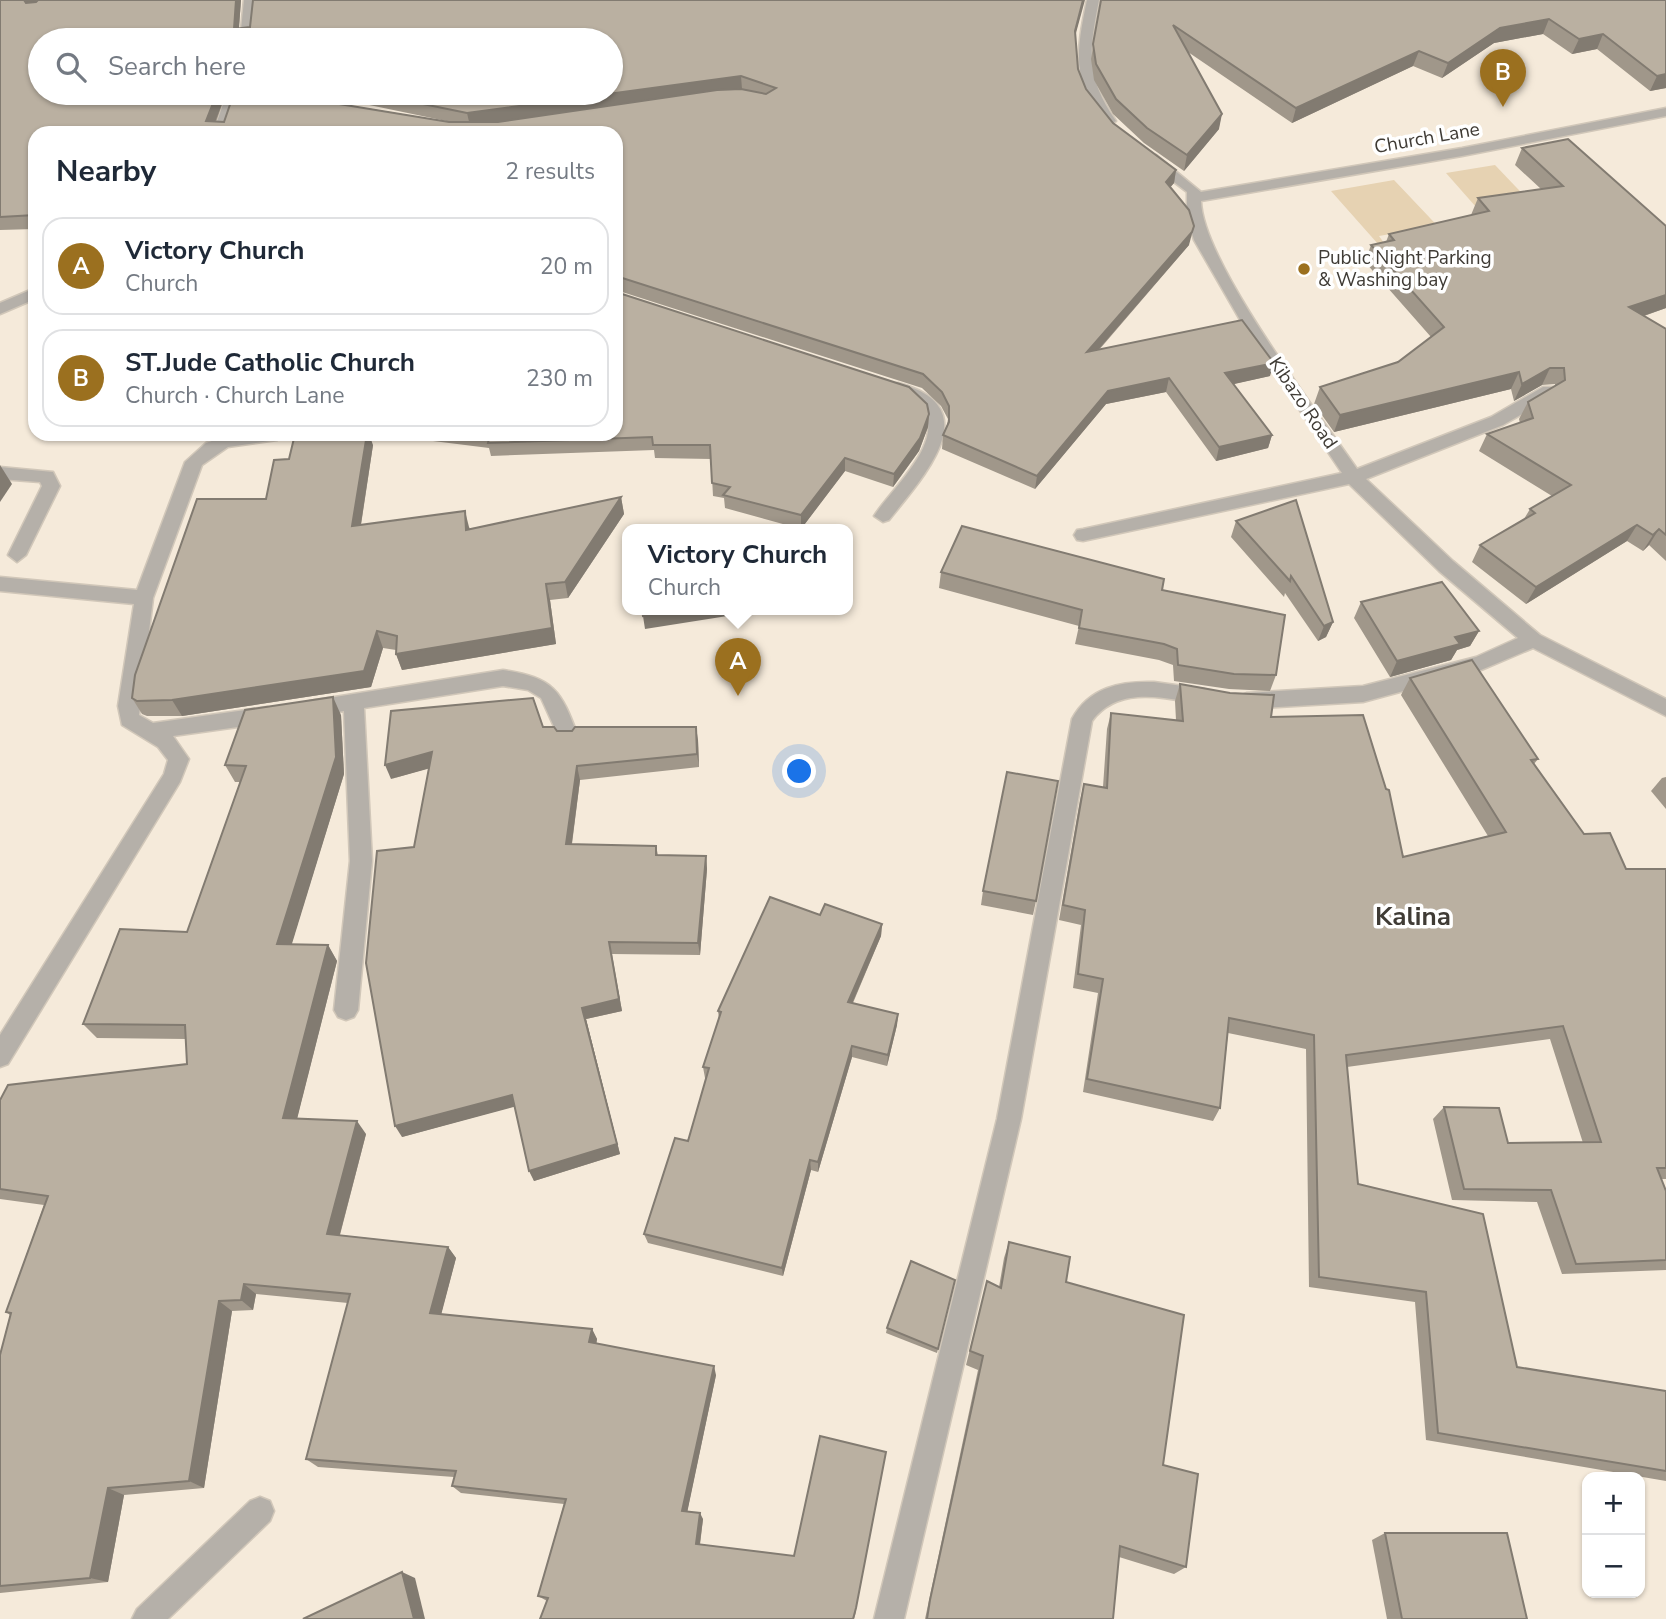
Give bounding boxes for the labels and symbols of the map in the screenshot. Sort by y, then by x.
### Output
pin: B [1480,49,1526,107]
street label: Church Lane [1372,116,1482,160]
place label: Public Night Parking & Washing bay [1318,245,1492,293]
marker: Public Night Parking & Washing bay [1296,261,1312,277]
street label: Kibazo Road [1263,352,1343,454]
pin: A [715,638,761,696]
your location [782,754,816,788]
district label: Kalina [1375,899,1451,934]

